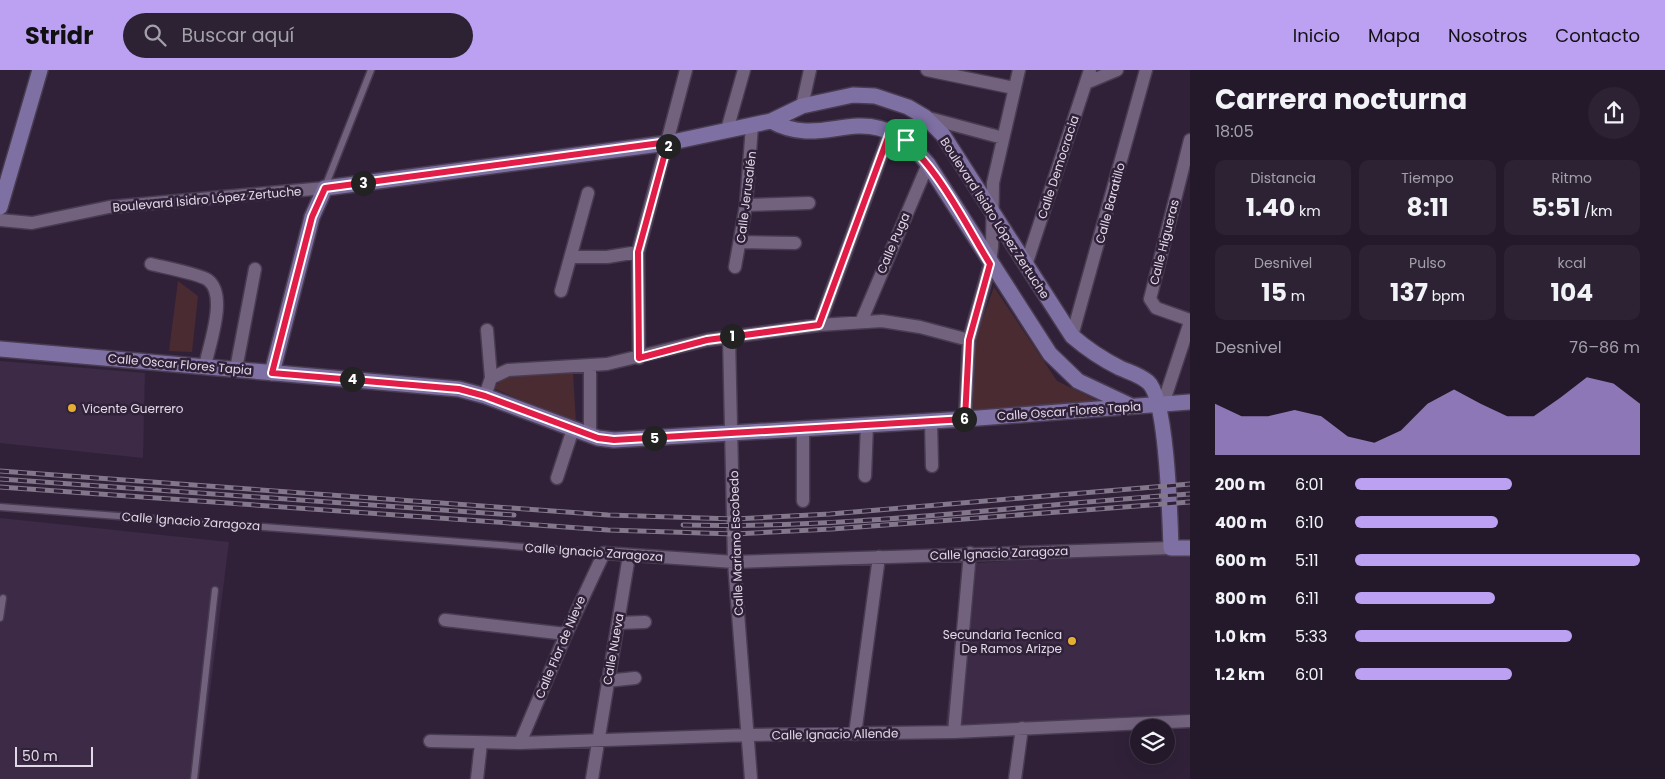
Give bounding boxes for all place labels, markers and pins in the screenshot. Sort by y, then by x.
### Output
pin [885,119,927,161]
pin: 2 [656,134,680,158]
pin: 3 [350,170,376,196]
pin: 1 [720,324,744,348]
pin: 4 [340,366,364,392]
place label: Vicente Guerrero [82,400,184,417]
marker: Vicente Guerrero [66,402,78,414]
pin: 6 [952,406,976,432]
pin: 5 [642,426,666,450]
place label: Secundaria Tecnica De Ramos Arizpe [943,626,1062,657]
marker: Secundaria Tecnica De Ramos Arizpe [1066,635,1078,647]

